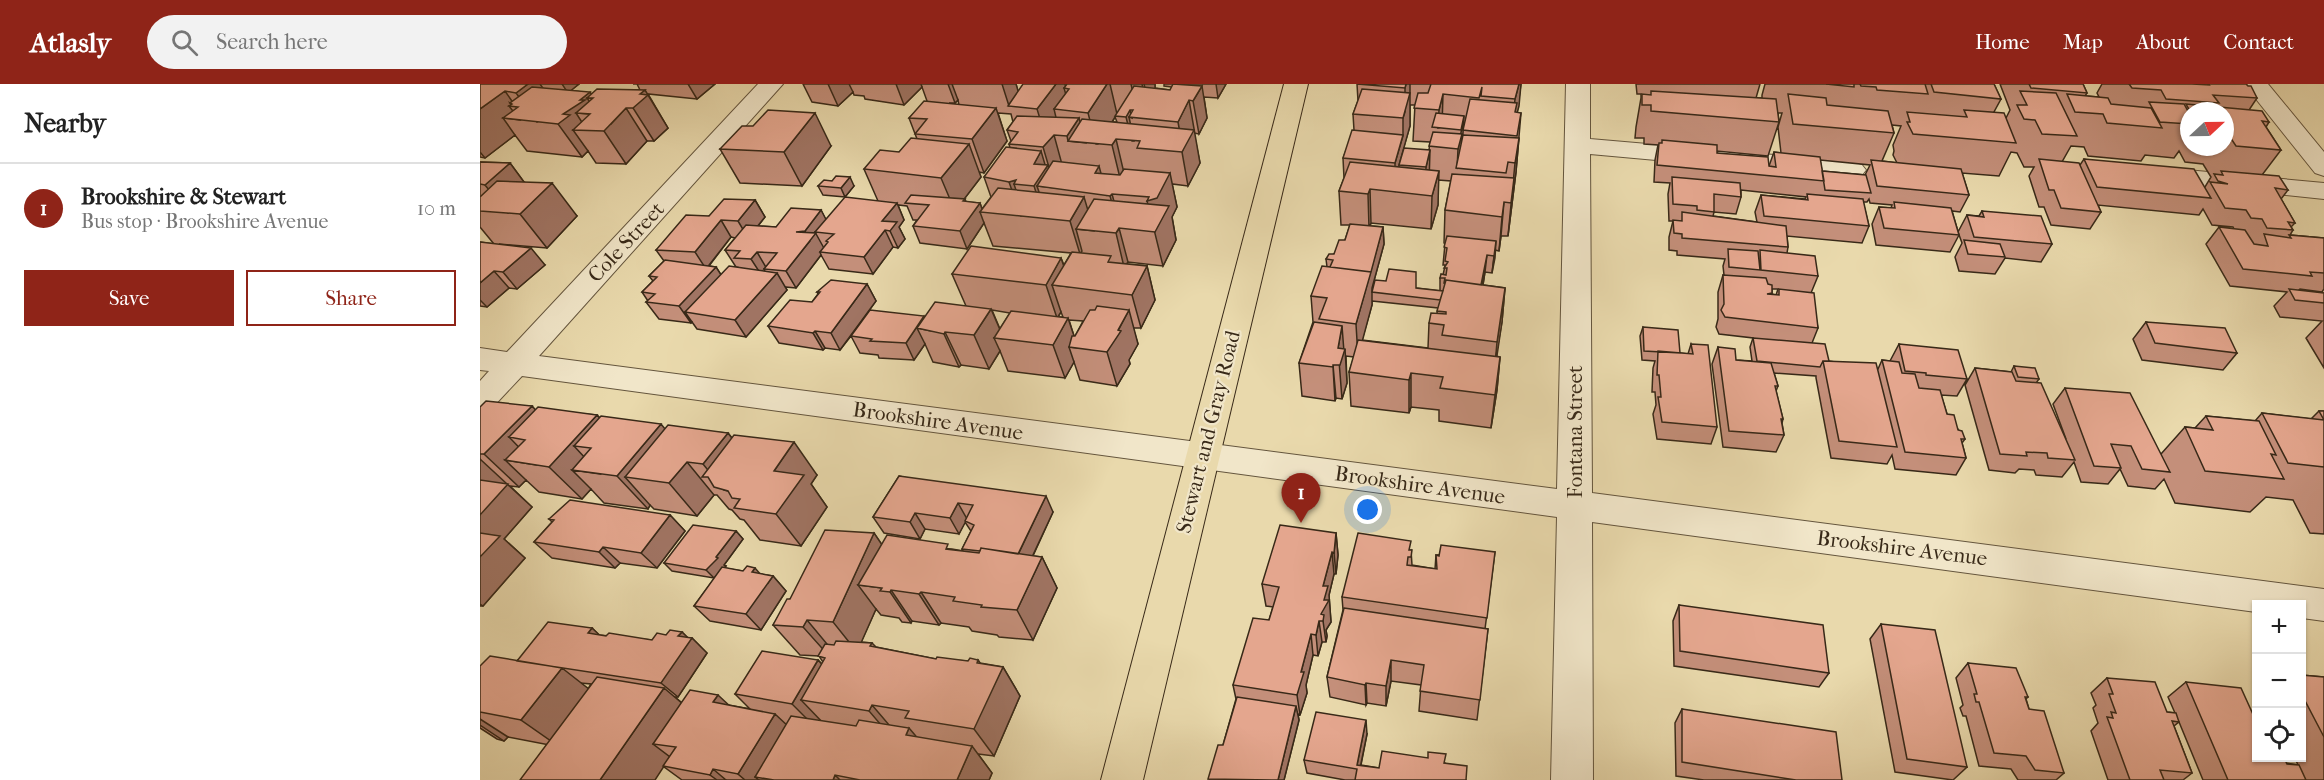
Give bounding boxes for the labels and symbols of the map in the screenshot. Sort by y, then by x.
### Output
north arrow [2180,102,2234,156]
street label: Cole Street [583,197,669,287]
street label: Stewart and Gray Road [1171,328,1245,536]
street label: Fontana Street [1563,365,1587,498]
street label: Brookshire Avenue [851,397,1025,445]
street label: Brookshire Avenue [1333,461,1507,509]
pin: 1 [1282,474,1320,523]
your location [1353,495,1382,524]
street label: Brookshire Avenue [1815,526,1989,570]

